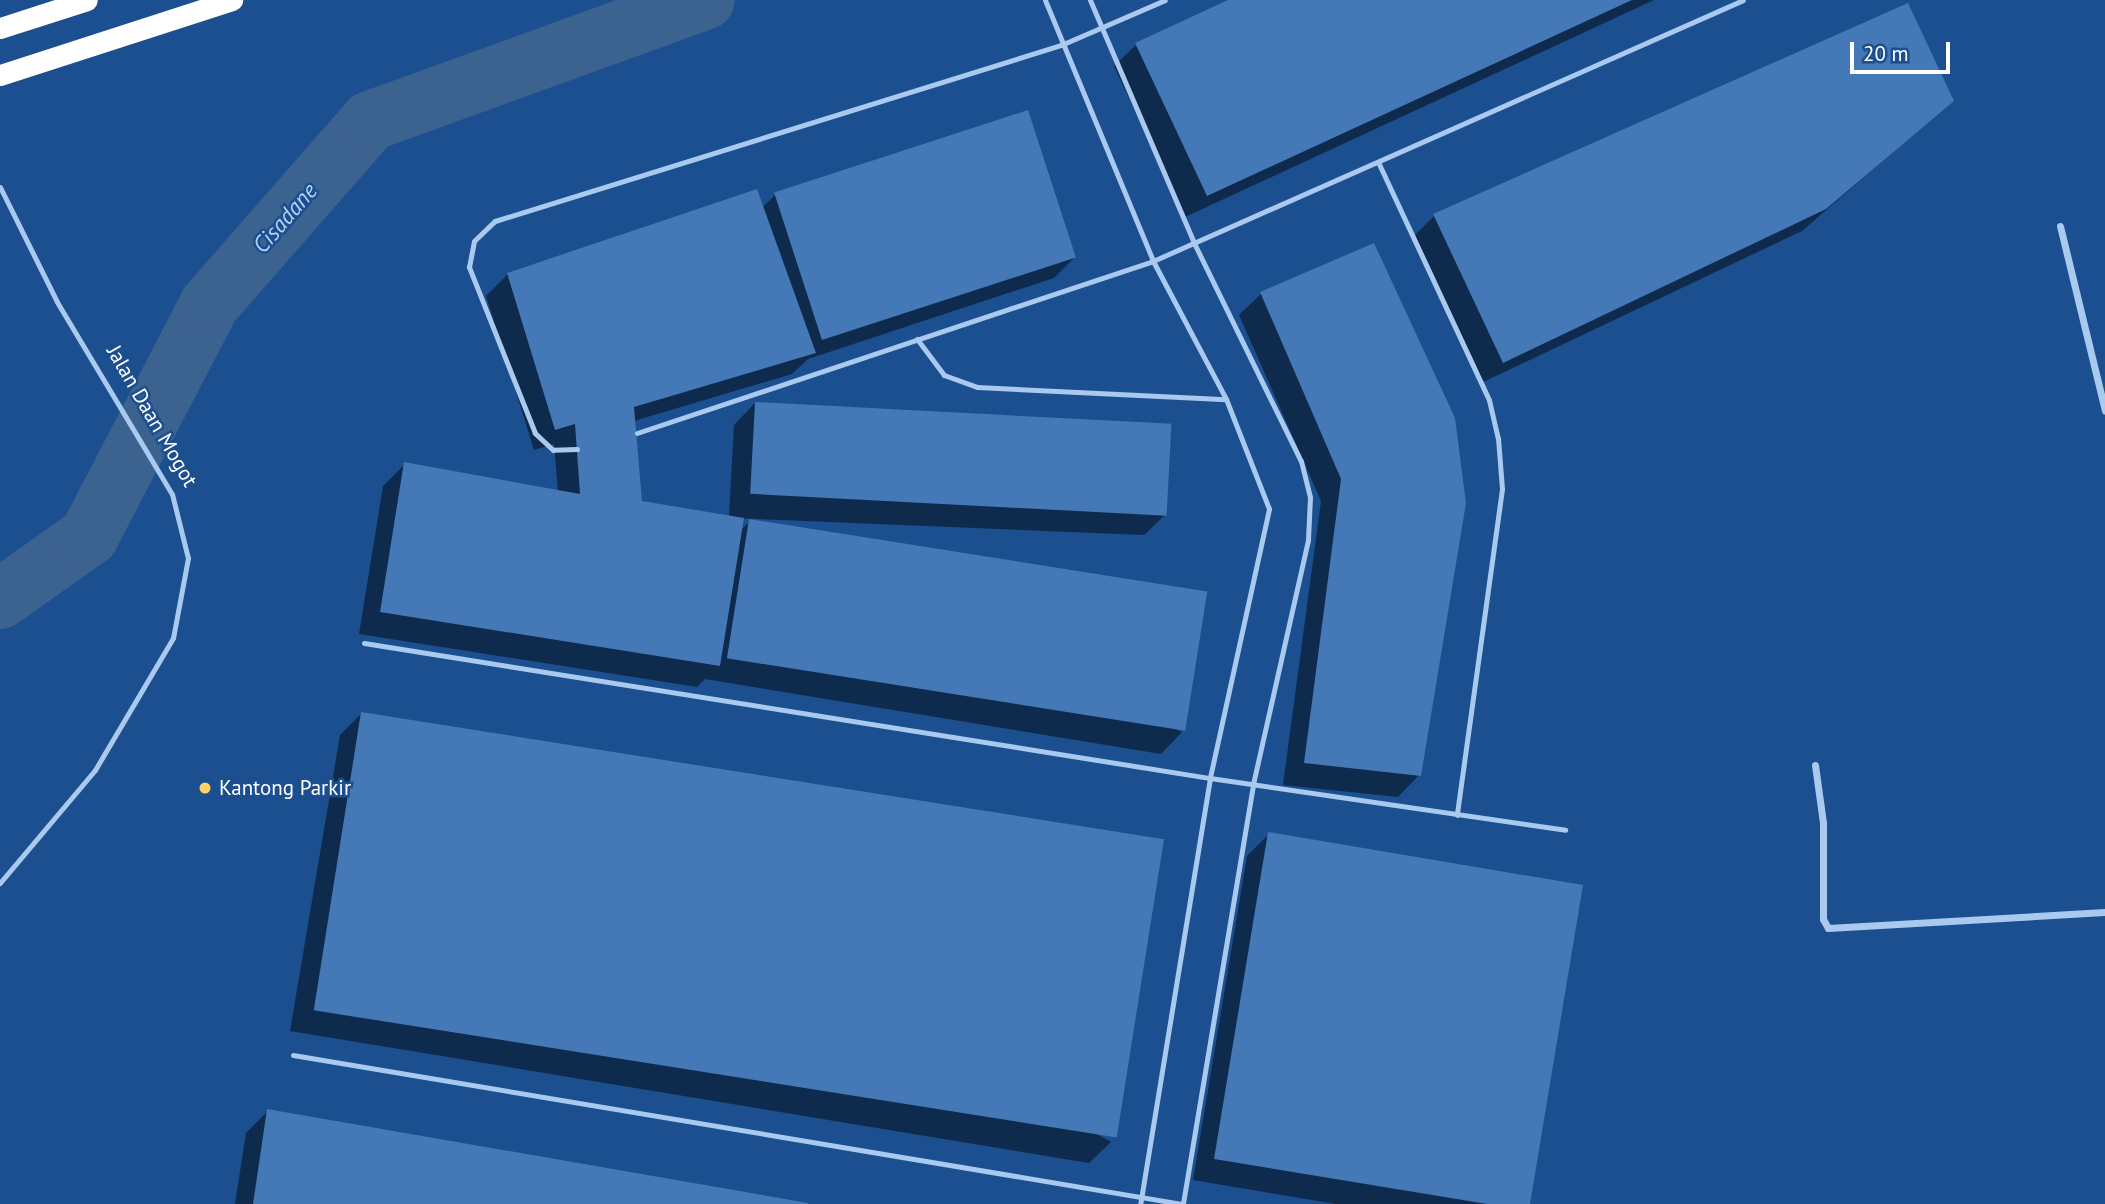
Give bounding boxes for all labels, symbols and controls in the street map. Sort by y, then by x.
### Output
scale bar [1853,28,1953,72]
text: 20 m [1863,40,1909,67]
water label: Cisadane [247,177,323,259]
street label: Jalan Daan Mogot [101,341,203,491]
place label: Kantong Parkir [219,775,351,801]
marker: Kantong Parkir [197,780,213,796]

